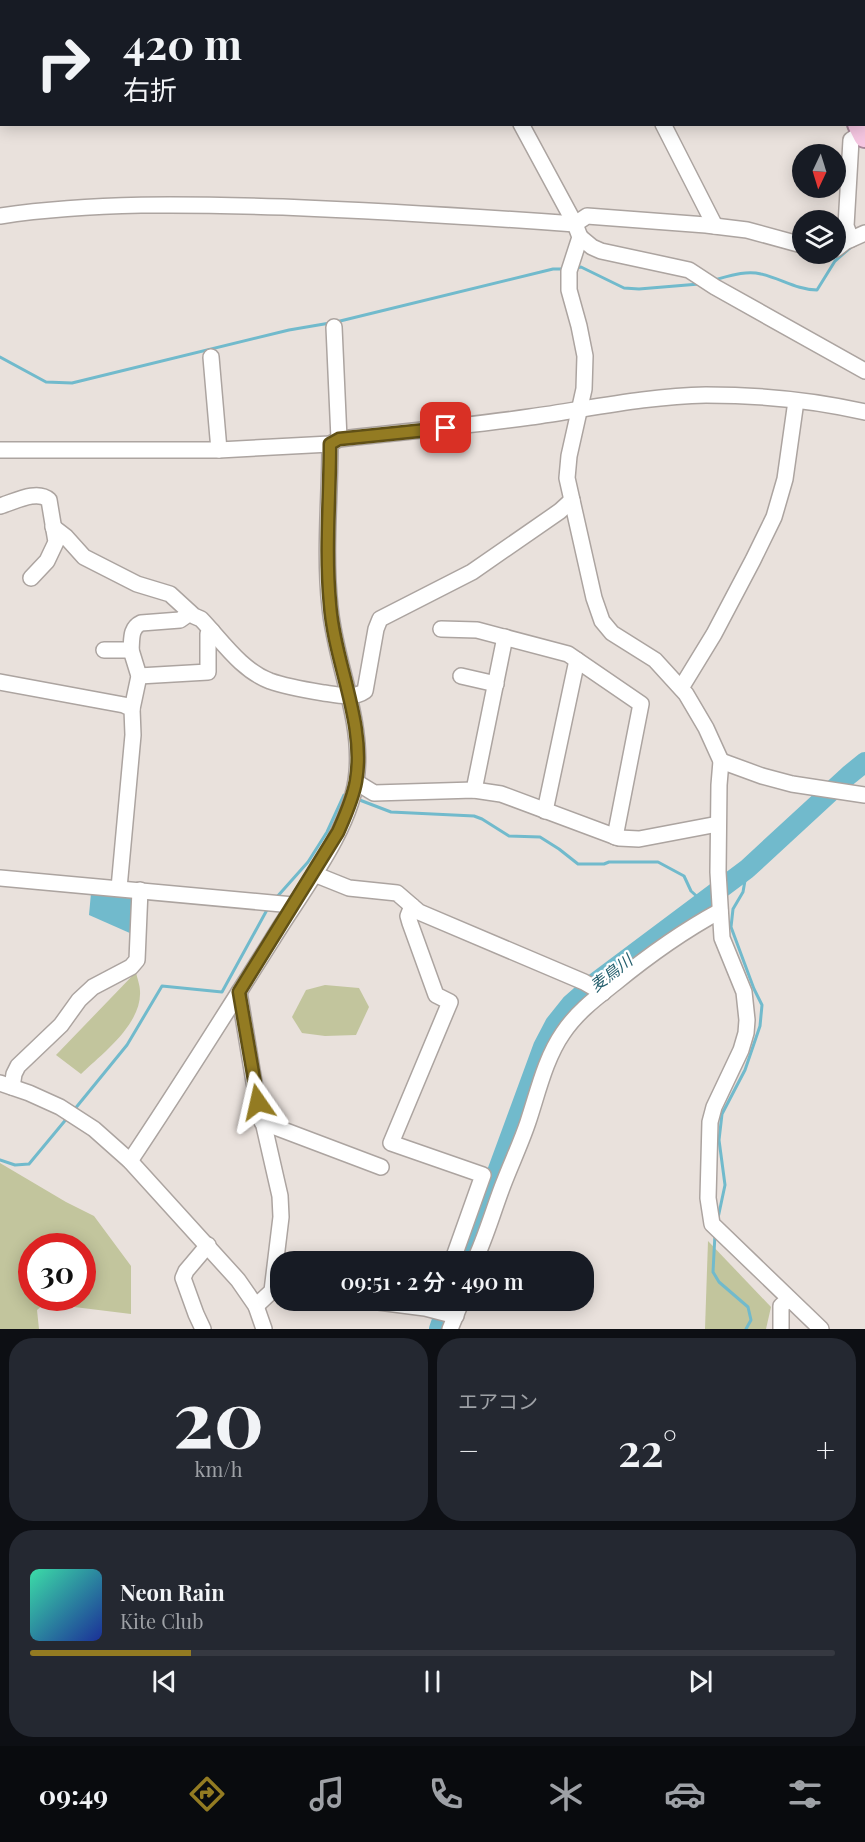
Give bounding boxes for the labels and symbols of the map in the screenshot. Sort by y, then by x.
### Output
north arrow [792,144,846,198]
pin [420,402,471,453]
water label: 麦鳥川 [585,948,638,996]
position arrow [226,1070,290,1134]
speed limit sign: 30 [18,1233,96,1311]

